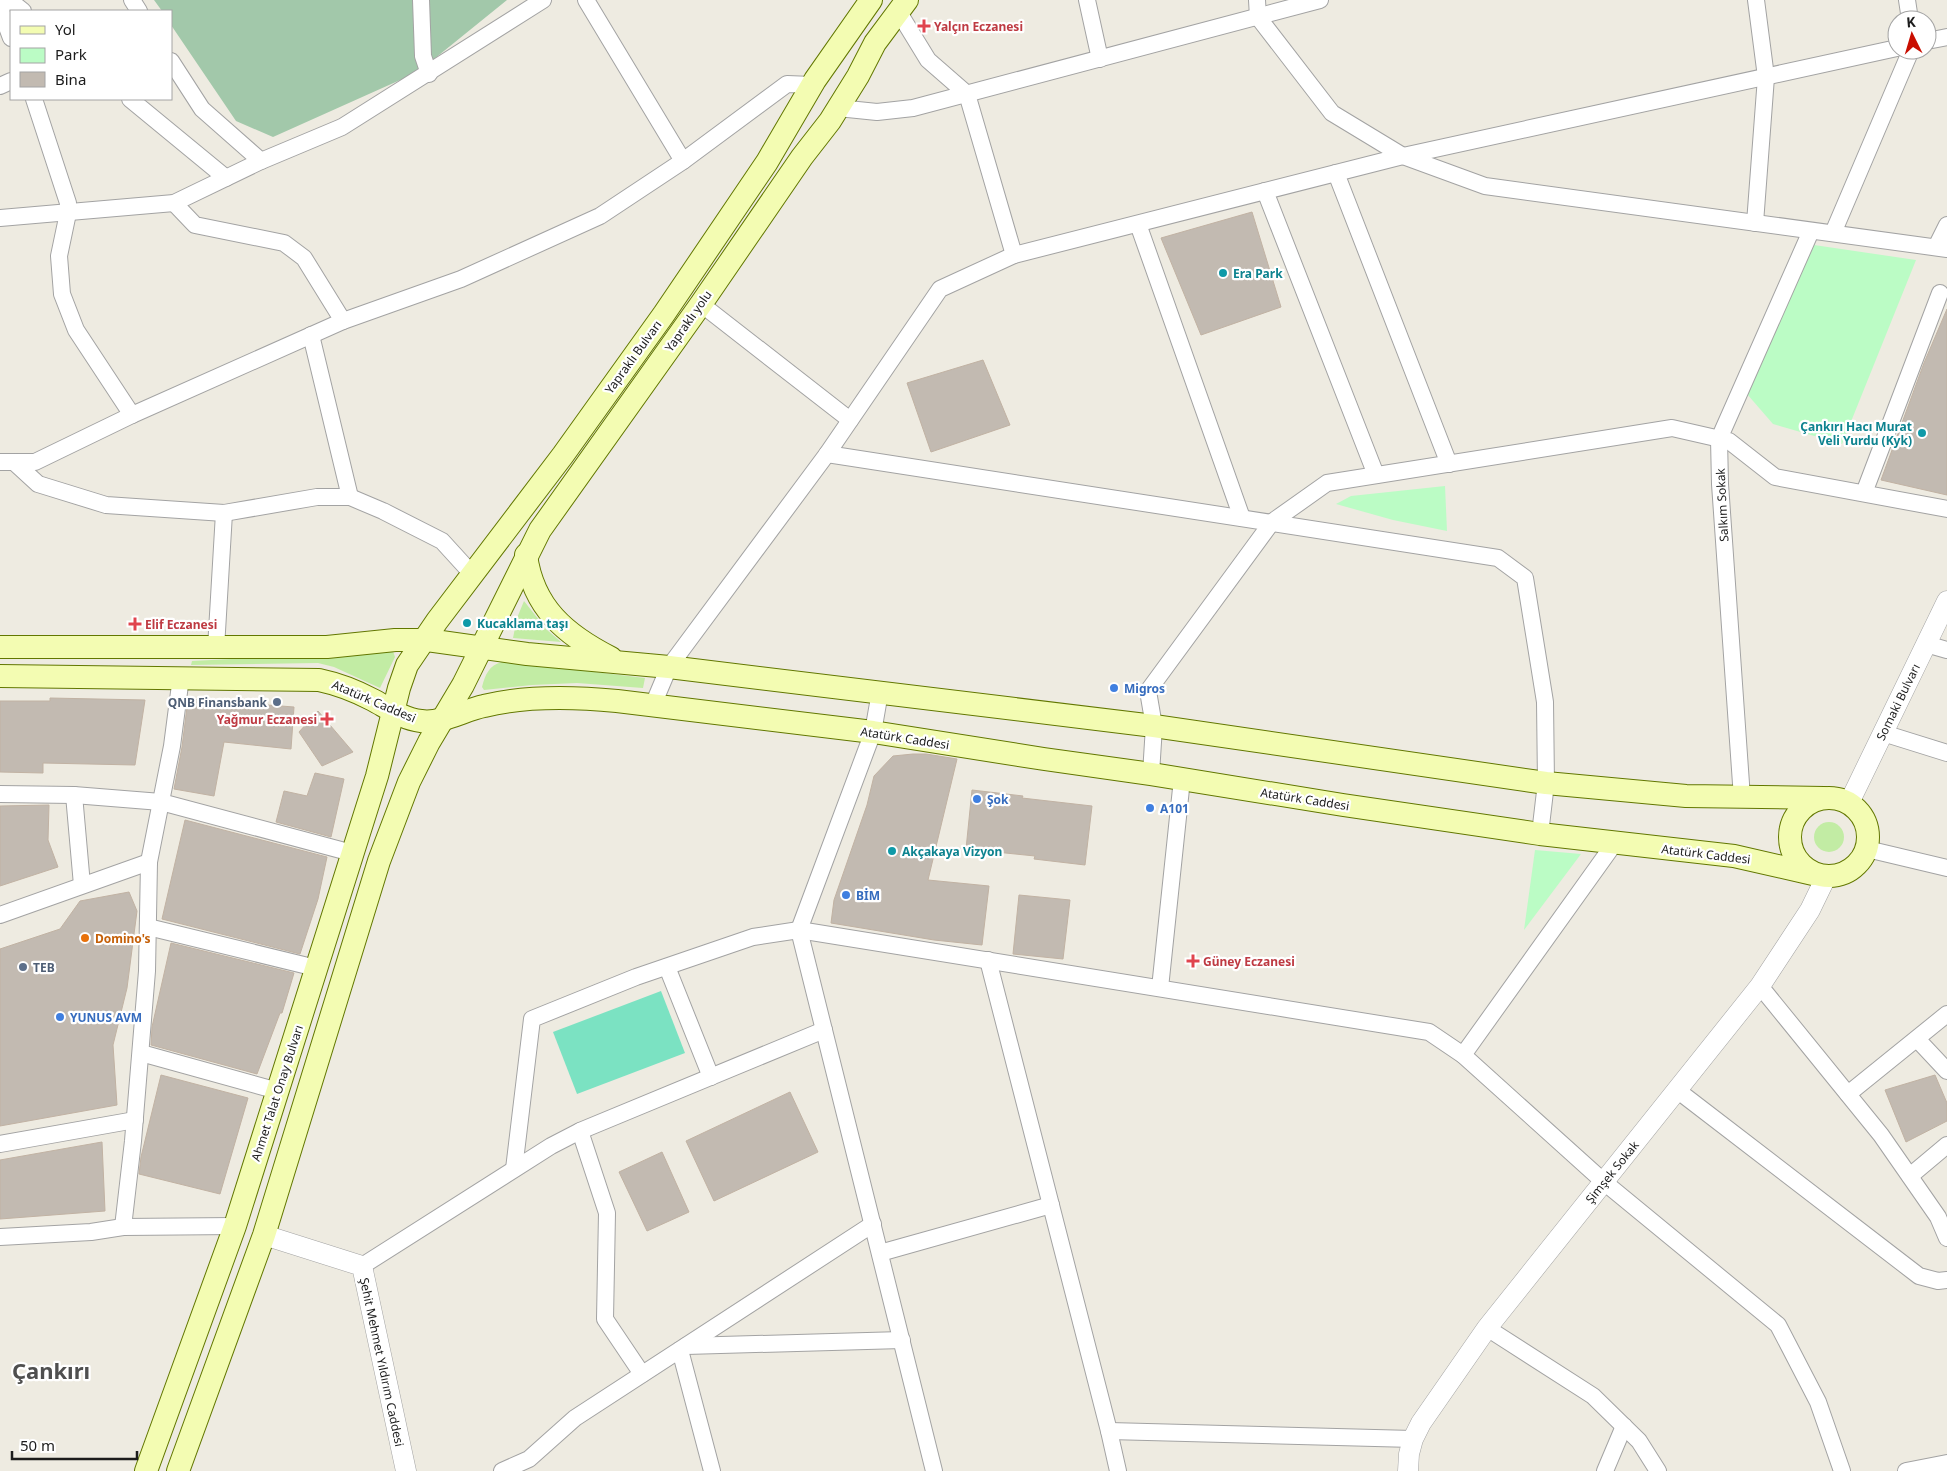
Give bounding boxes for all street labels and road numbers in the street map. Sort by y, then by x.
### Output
street label: Yapraklı yolu [661,287,715,355]
street label: Yapraklı Bulvarı [601,317,665,397]
street label: Salkım Sokak [1712,467,1732,542]
street label: Somaki Bulvarı [1872,661,1924,743]
street label: Atatürk Caddesi [329,676,419,726]
street label: Atatürk Caddesi [859,723,951,753]
street label: Atatürk Caddesi [1259,784,1351,814]
street label: Atatürk Caddesi [1660,840,1752,868]
street label: Ahmet Talat Onay Bulvarı [247,1023,307,1163]
street label: Şimşek Sokak [1581,1137,1643,1207]
street label: Şehit Mehmet Yıldırım Caddesi [356,1276,408,1448]

